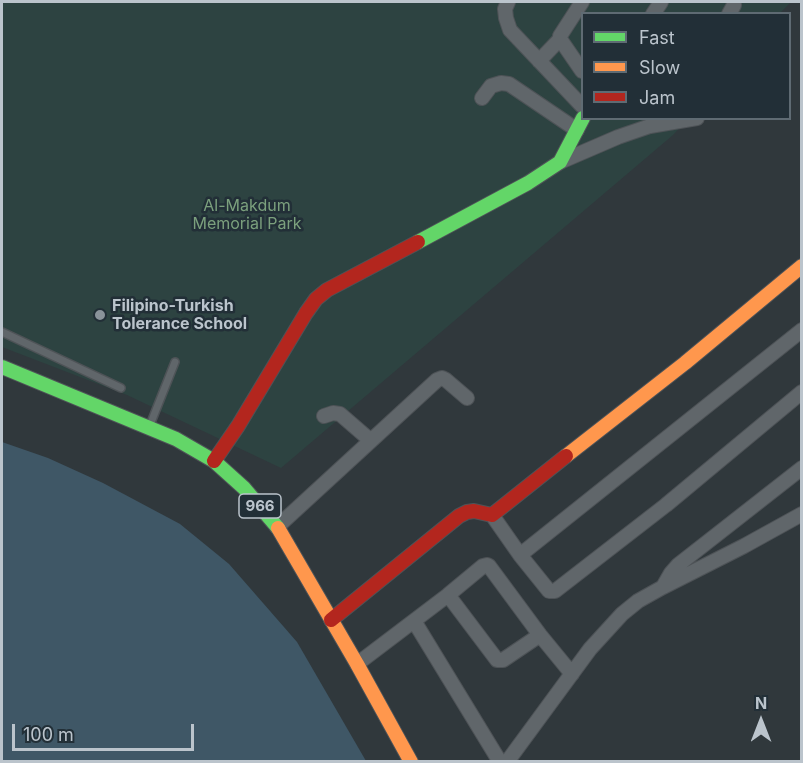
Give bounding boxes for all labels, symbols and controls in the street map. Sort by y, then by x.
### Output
legend [581,12,791,120]
text: Fast [639,27,675,48]
text: Slow [639,57,680,78]
text: Jam [639,87,675,108]
park label: Al-Makdum Memorial Park [192,196,302,234]
place label: Filipino-Turkish Tolerance School [112,296,247,334]
marker: Filipino-Turkish Tolerance School [93,308,107,322]
road number: 966 [239,494,281,518]
north arrow [731,691,791,751]
text: N [755,693,767,713]
scale bar [15,712,196,750]
text: 100 m [23,724,74,745]

